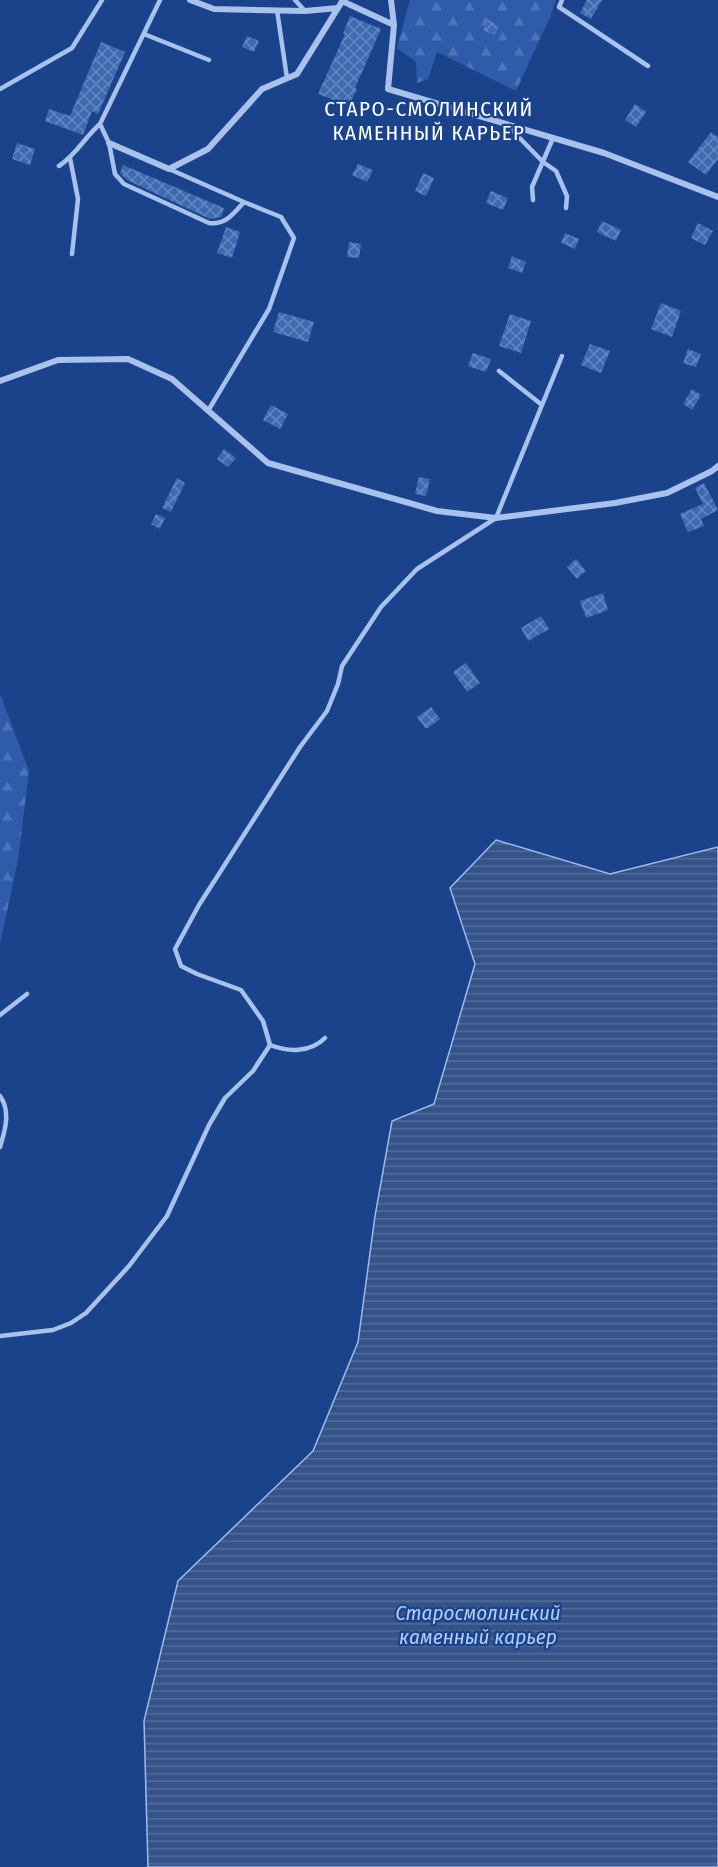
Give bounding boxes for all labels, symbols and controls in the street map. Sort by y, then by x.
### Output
district label: СТАРО-СМОЛИНСКИЙ КАМЕННЫЙ КАРЬЕР [324,96,534,146]
water label: Старосмолинский каменный карьер [395,1600,561,1650]

